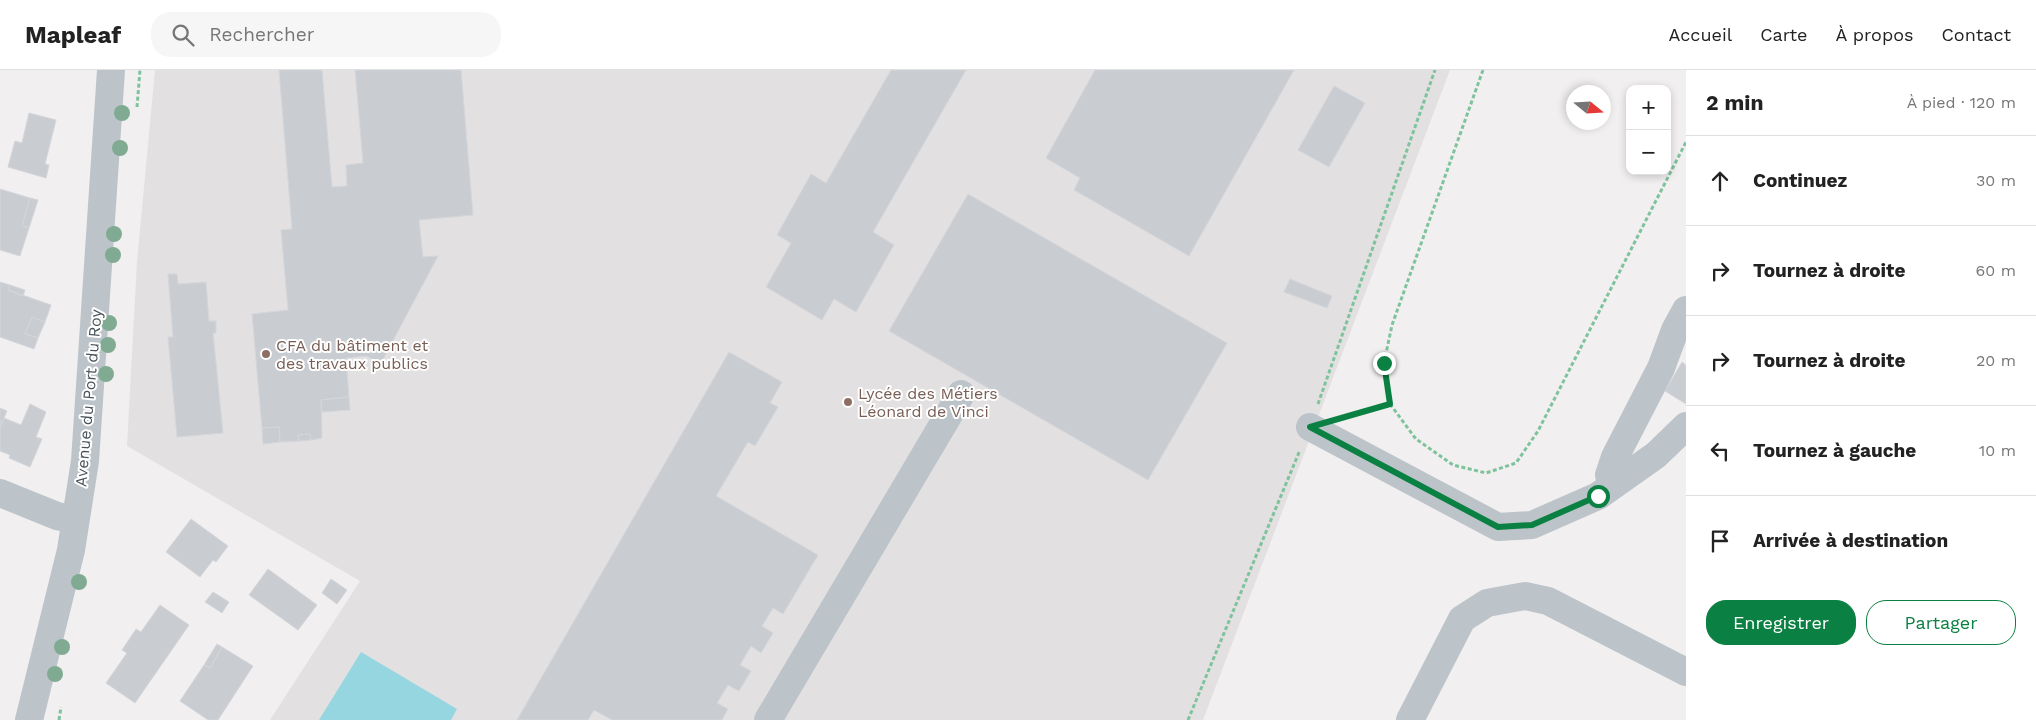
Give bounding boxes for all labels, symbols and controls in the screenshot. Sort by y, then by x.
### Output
search box [151,12,501,57]
text: Mapleaf [25,21,121,49]
icon: search [169,21,197,49]
text: Rechercher [209,23,315,46]
text: Accueil [1669,24,1732,45]
text: Carte [1760,24,1807,45]
text: À propos [1835,24,1913,45]
text: Contact [1941,24,2011,45]
north arrow [1566,85,1611,130]
map controls [1626,85,1671,175]
button: + [1626,85,1671,130]
text: 2 min [1706,90,1763,115]
text: À pied · 120 m [1907,93,2016,112]
button: − [1626,130,1671,175]
icon: ahead [1706,167,1734,195]
text: Continuez [1753,169,1847,192]
text: 30 m [1976,171,2016,190]
icon: right [1706,257,1734,285]
text: Tournez à droite [1753,259,1905,282]
text: 60 m [1976,261,2016,280]
street label: Avenue du Port du Roy [71,308,106,488]
place label: CFA du bâtiment et des travaux publics [276,336,429,373]
icon: right [1706,347,1734,375]
marker: CFA du bâtiment et des travaux publics [260,348,272,360]
text: Tournez à droite [1753,349,1905,372]
text: 20 m [1976,351,2016,370]
route end [1373,352,1396,375]
place label: Lycée des Métiers Léonard de Vinci [858,384,998,421]
marker: Lycée des Métiers Léonard de Vinci [842,396,854,408]
icon: left [1706,437,1734,465]
text: Tournez à gauche [1753,439,1916,462]
text: 10 m [1979,441,2016,460]
route start [1587,485,1610,508]
icon: arrive [1706,527,1734,555]
text: Arrivée à destination [1753,529,1948,552]
button: Enregistrer [1706,600,1856,645]
button: Partager [1866,600,2016,645]

